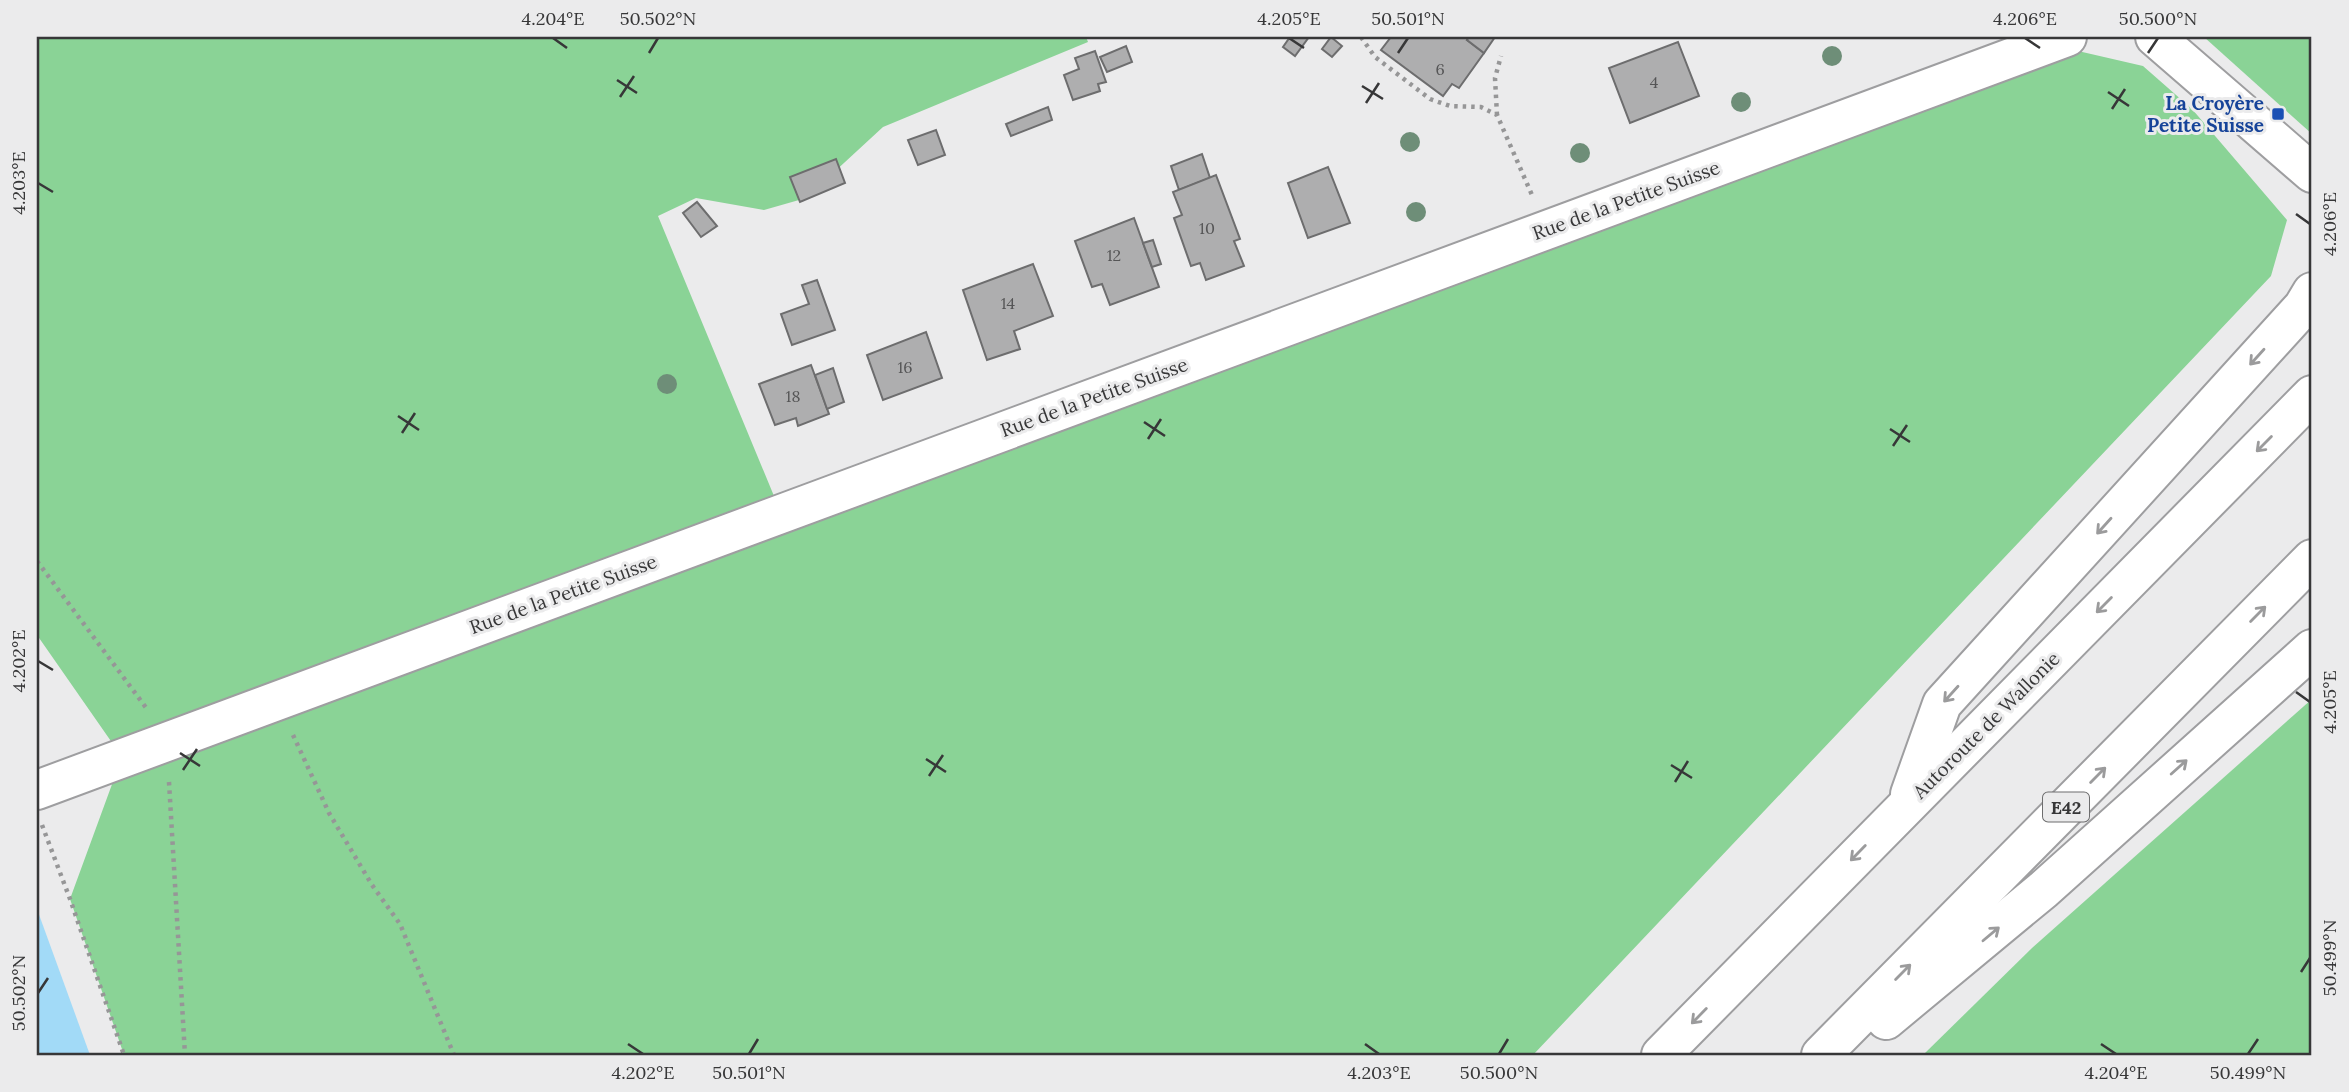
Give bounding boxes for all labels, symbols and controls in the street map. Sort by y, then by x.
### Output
text: 4.204°E [521,7,585,30]
text: 50.502°N [620,7,696,30]
text: 4.205°E [1257,7,1321,30]
text: 50.501°N [1371,7,1445,30]
text: 4.206°E [1993,7,2057,30]
text: 50.500°N [2119,7,2197,30]
house number: 6 [1435,59,1445,79]
house number: 4 [1650,72,1659,92]
place label: La Croyère Petite Suisse [2147,91,2264,137]
marker: La Croyère Petite Suisse [2270,106,2286,122]
text: 4.203°E [7,151,30,215]
street label: Rue de la Petite Suisse [1529,155,1723,245]
text: 4.206°E [2318,192,2341,256]
house number: 10 [1199,218,1215,238]
house number: 12 [1107,245,1121,265]
house number: 14 [1001,293,1016,313]
one-way arrow [2249,348,2265,366]
street label: Rue de la Petite Suisse [997,352,1191,442]
house number: 16 [897,357,913,377]
house number: 18 [786,386,800,406]
one-way arrow [2256,435,2273,452]
one-way arrow [2096,517,2112,535]
street label: Rue de la Petite Suisse [466,549,660,639]
one-way arrow [2096,597,2113,614]
one-way arrow [2249,605,2266,622]
text: 4.202°E [7,629,30,693]
street label: Autoroute de Wallonie [1907,646,2065,804]
text: 4.205°E [2318,670,2341,734]
one-way arrow [1943,685,1959,703]
one-way arrow [2170,758,2187,775]
one-way arrow [2089,767,2106,784]
road number: E42 [2043,792,2089,822]
one-way arrow [1850,845,1867,862]
text: 50.499°N [2318,920,2341,996]
one-way arrow [1981,926,1999,941]
text: 50.502°N [7,955,30,1031]
one-way arrow [1894,964,1911,981]
one-way arrow [1691,1007,1708,1024]
text: 4.202°E [611,1061,675,1084]
text: 50.501°N [712,1061,786,1084]
text: 4.203°E [1347,1061,1411,1084]
text: 50.500°N [1460,1061,1538,1084]
text: 4.204°E [2084,1061,2148,1084]
text: 50.499°N [2210,1061,2286,1084]

